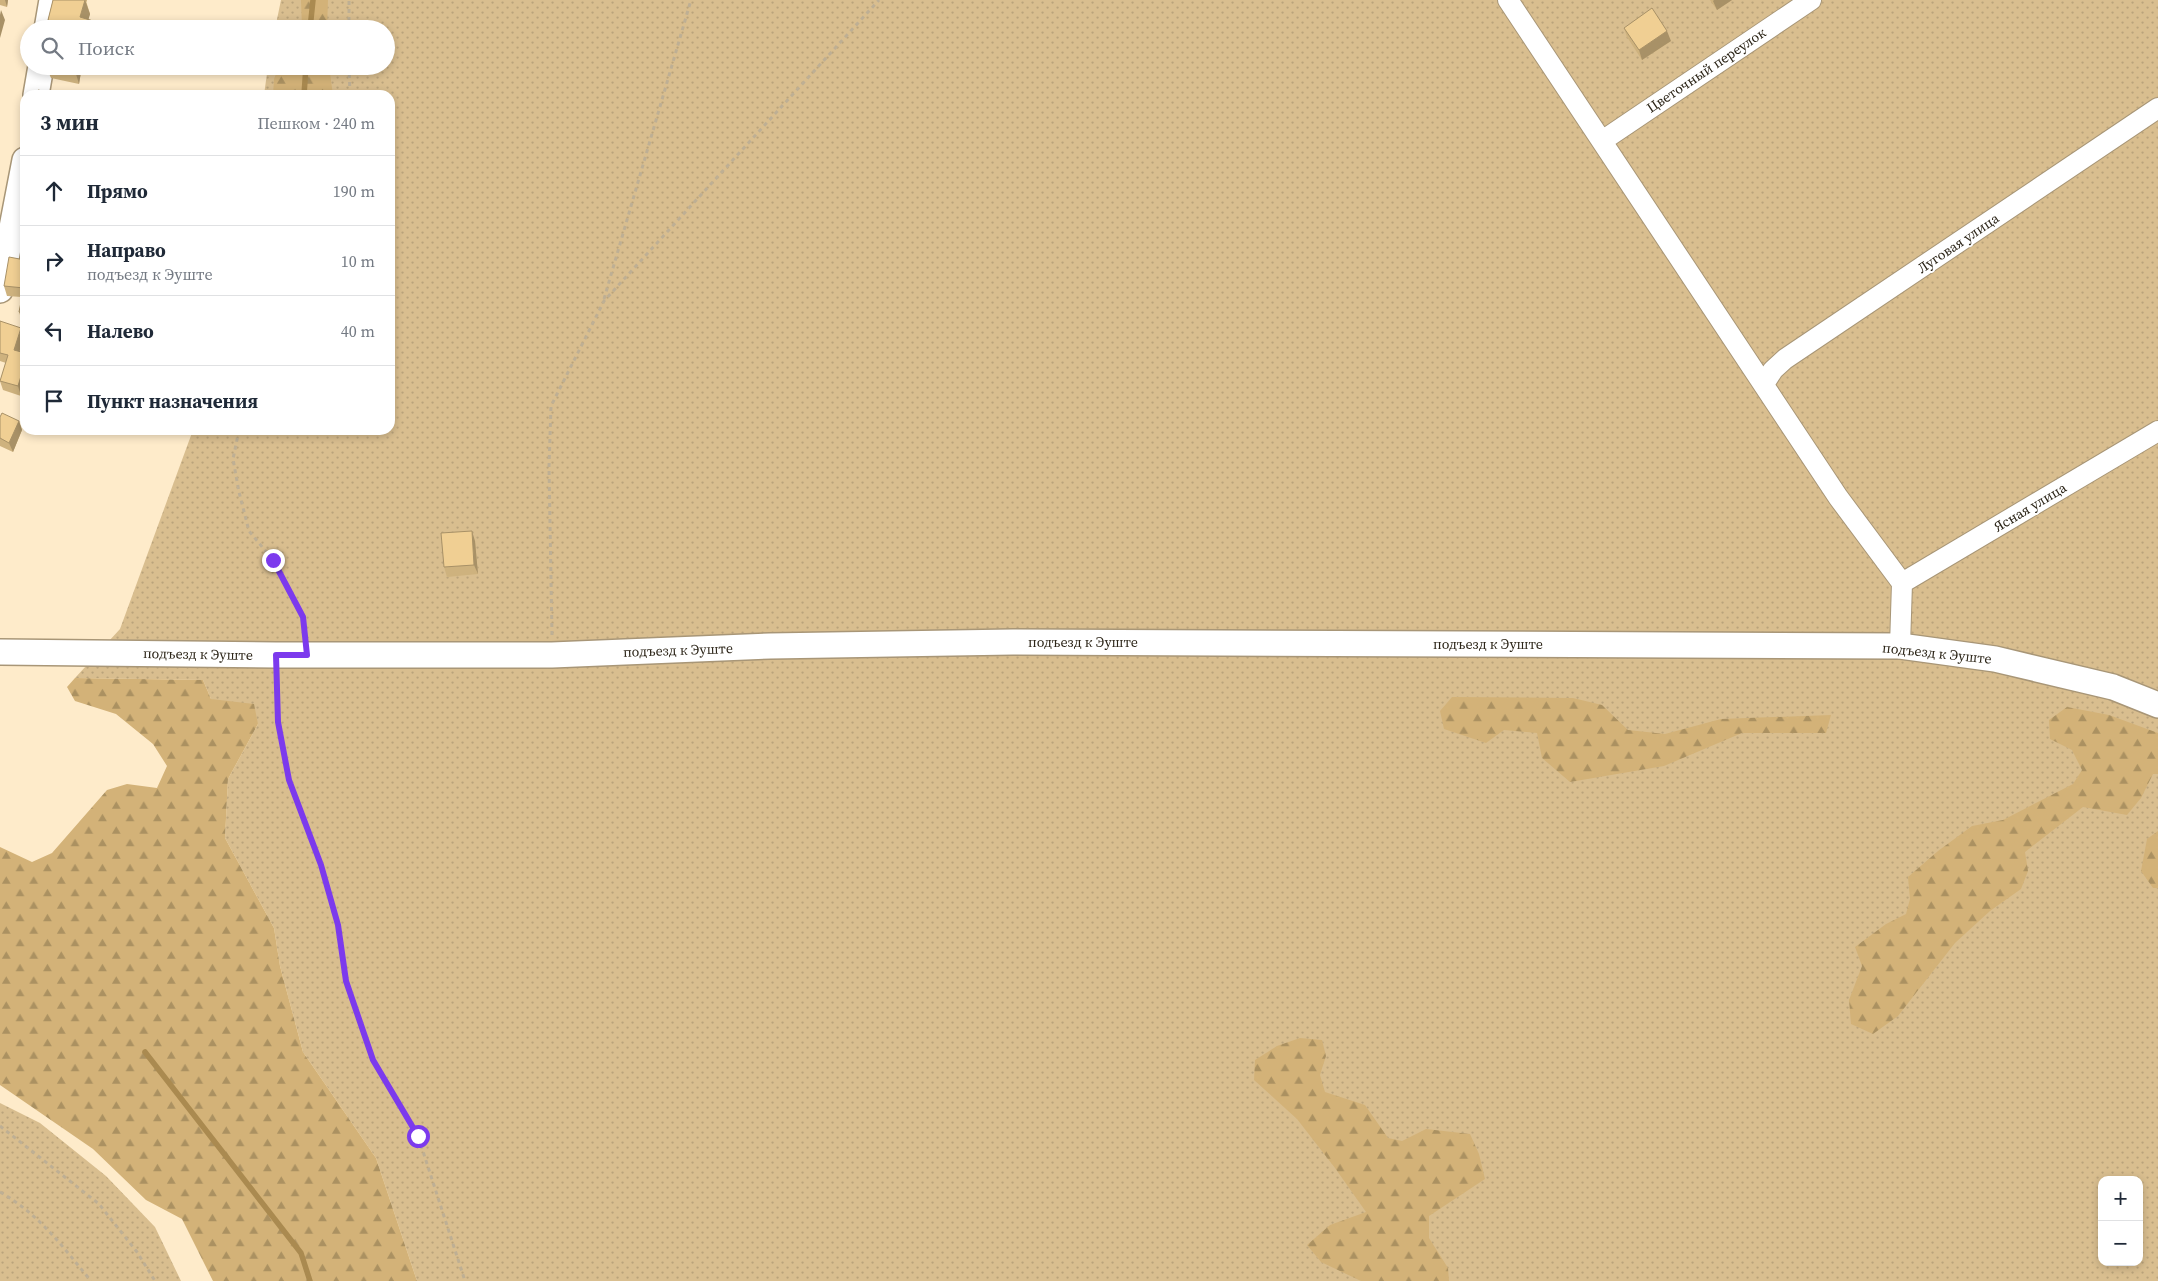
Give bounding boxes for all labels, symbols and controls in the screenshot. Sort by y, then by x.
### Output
search box [20,20,395,75]
street label: Цветочный переулок [1642,22,1770,117]
icon: search [38,34,66,62]
text: Поиск [78,35,135,61]
text: 3 мин [40,108,99,137]
text: Пешком · 240 m [257,112,375,134]
icon: ahead [40,177,68,205]
text: Прямо [87,178,148,204]
text: 190 m [333,180,375,202]
street label: Луговая улица [1913,208,2004,278]
text: Направо [87,237,166,263]
icon: right [40,247,68,275]
text: 10 m [341,250,375,272]
text: подъезд к Эуште [87,263,213,285]
icon: left [40,317,68,345]
text: Налево [87,318,154,344]
text: 40 m [341,320,375,342]
icon: arrive [40,387,68,415]
text: Пункт назначения [87,388,258,414]
street label: Ясная улица [1990,477,2071,537]
route end [262,549,285,572]
street label: подъезд к Эуште [1028,632,1138,652]
street label: подъезд к Эуште [1433,634,1543,654]
street label: подъезд к Эуште [1881,637,1993,669]
street label: подъезд к Эуште [623,638,733,662]
street label: подъезд к Эуште [143,643,253,665]
route start [407,1125,430,1148]
map controls [2098,1176,2143,1266]
button: + [2098,1176,2143,1221]
button: − [2098,1221,2143,1266]

